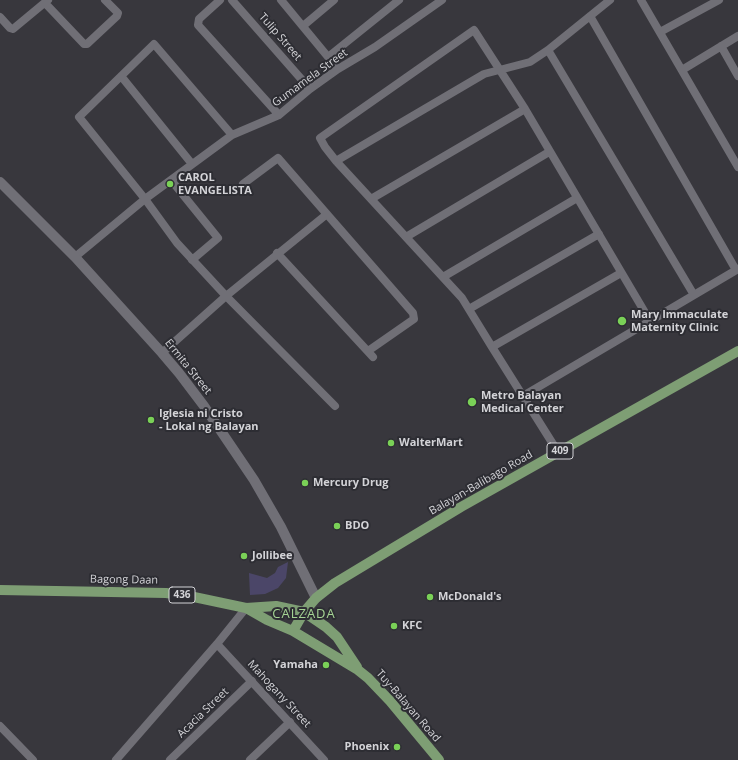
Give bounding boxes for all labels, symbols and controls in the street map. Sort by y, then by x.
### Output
street label: Tulip Street [256,11,304,63]
street label: Gumamela Street [270,46,350,110]
place label: CAROL EVANGELISTA [178,171,252,197]
marker: CAROL EVANGELISTA [165,179,175,189]
place label: Mary Immaculate Maternity Clinic [631,308,728,334]
marker: Mary Immaculate Maternity Clinic [616,315,628,327]
street label: Ermita Street [162,337,214,397]
place label: Metro Balayan Medical Center [481,389,564,415]
marker: Metro Balayan Medical Center [466,396,478,408]
place label: Iglesia ni Cristo - Lokal ng Balayan [159,407,259,433]
marker: Iglesia ni Cristo - Lokal ng Balayan [146,415,156,425]
place label: WalterMart [399,436,463,450]
marker: WalterMart [386,438,396,448]
road number: 409 [547,443,573,459]
street label: Balayan-Balibago Road [427,448,535,518]
place label: Mercury Drug [313,476,388,490]
marker: Mercury Drug [300,478,310,488]
place label: BDO [345,519,369,533]
marker: BDO [332,521,342,531]
place label: Jollibee [252,549,292,563]
marker: Jollibee [239,551,249,561]
street label: Bagong Daan [90,573,158,587]
road number: 436 [169,587,195,603]
place label: McDonald's [438,590,502,604]
marker: McDonald's [425,592,435,602]
district label: CALZADA [272,606,336,622]
place label: KFC [402,619,422,633]
marker: KFC [389,621,399,631]
street label: Mahogany Street [244,658,314,730]
place label: Yamaha [273,658,318,672]
marker: Yamaha [321,660,331,670]
street label: Tuy-Balayan Road [373,667,443,745]
street label: Acacia Street [175,685,231,741]
place label: Phoenix [345,740,389,754]
marker: Phoenix [392,742,402,752]

